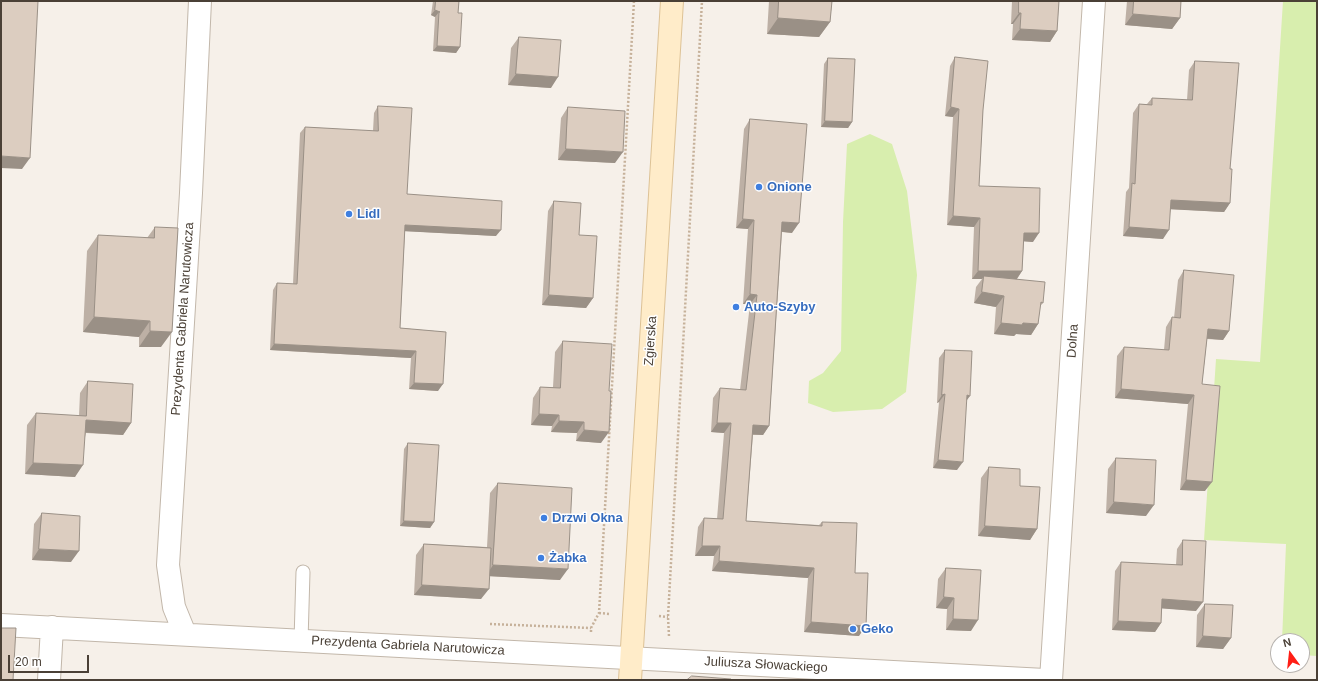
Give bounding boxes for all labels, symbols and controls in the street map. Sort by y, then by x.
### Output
place label: Onione [767,179,812,195]
marker: Onione [754,182,764,192]
place label: Lidl [357,206,380,222]
marker: Lidl [344,209,354,219]
street label: Prezydenta Gabriela Narutowicza [168,222,198,416]
place label: Auto-Szyby [744,299,816,315]
marker: Auto-Szyby [731,302,741,312]
street label: Zgierska [641,316,661,366]
street label: Dolna [1064,324,1082,358]
place label: Drzwi Okna [552,510,623,526]
marker: Drzwi Okna [539,513,549,523]
place label: Żabka [549,550,587,566]
marker: Żabka [536,553,546,563]
place label: Geko [861,621,894,637]
marker: Geko [848,624,858,634]
street label: Prezydenta Gabriela Narutowicza [311,633,505,659]
north arrow [1270,633,1310,673]
text: N [1282,636,1293,649]
scale bar [10,647,91,673]
street label: Juliusza Słowackiego [704,654,828,676]
text: 20 m [15,655,42,669]

